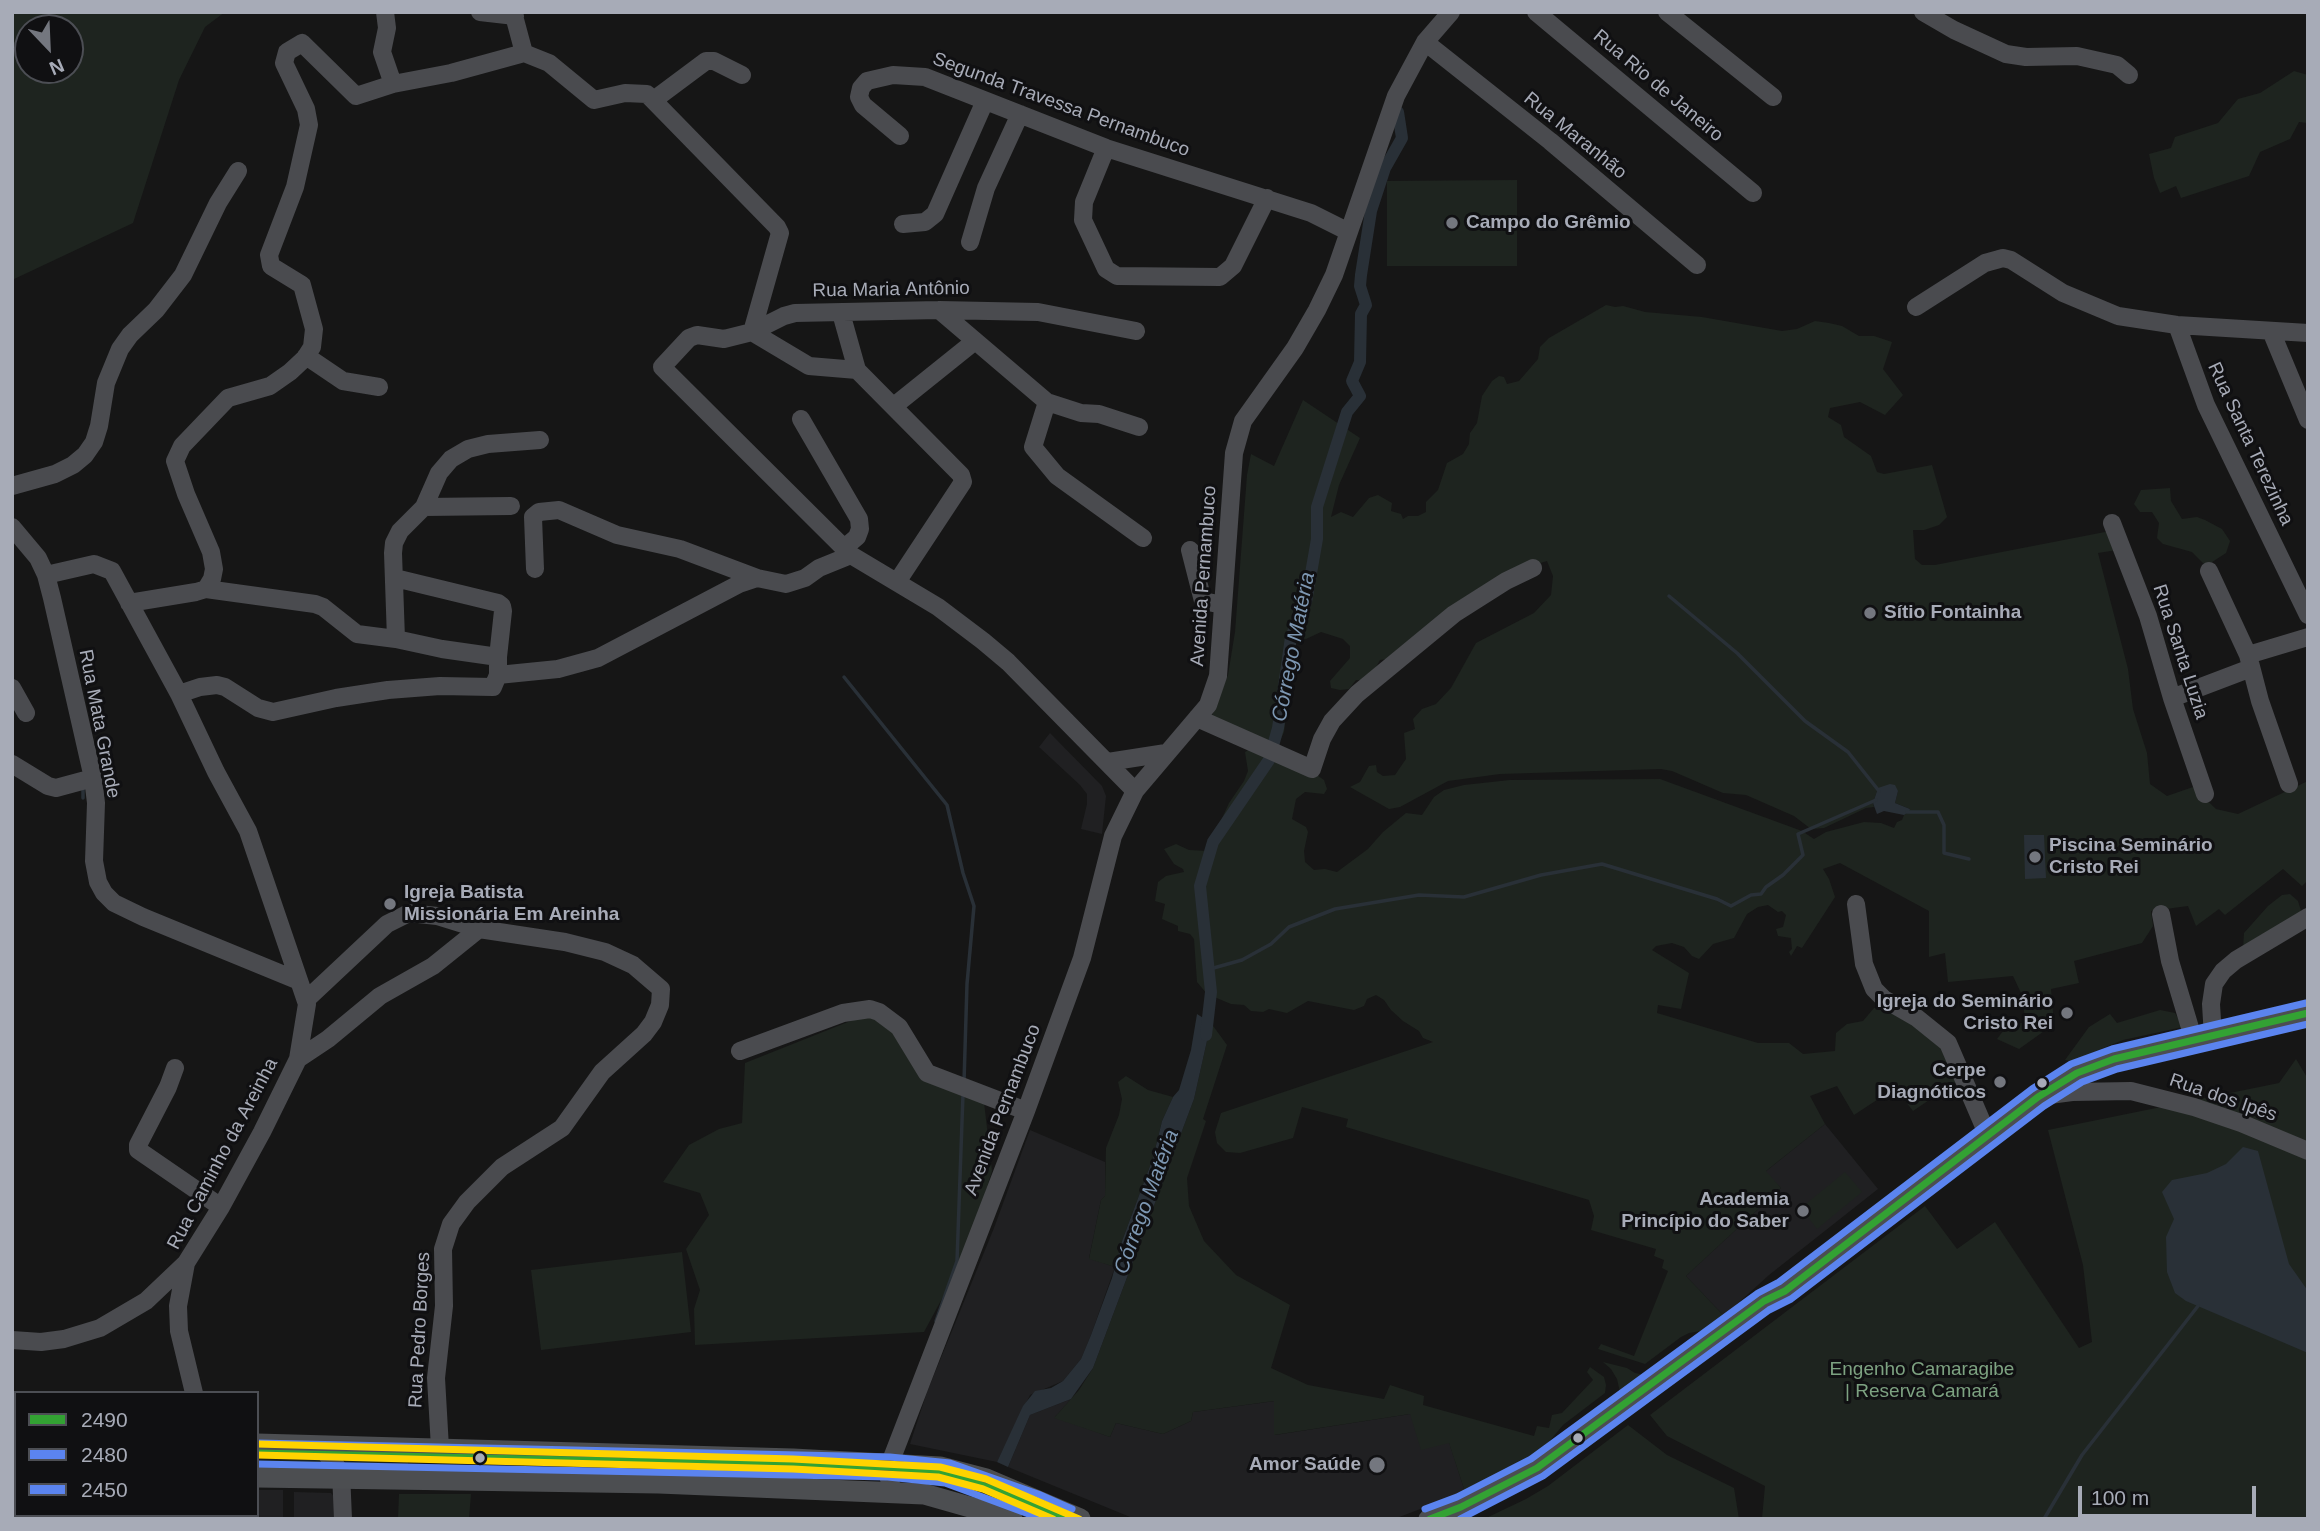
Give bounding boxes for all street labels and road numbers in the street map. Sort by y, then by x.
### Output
street label: Rua Rio de Janeiro [1588,25,1728,147]
street label: Segunda Travessa Pernambuco [929,48,1193,162]
street label: Rua Maranhão [1519,88,1631,184]
street label: Rua Maria Antônio [812,277,970,303]
street label: Rua Santa Terezinha [2202,359,2298,529]
street label: Avenida Pernambuco [1186,485,1222,667]
street label: Rua Santa Luzia [2147,582,2213,722]
street label: Rua Mata Grande [73,648,125,800]
street label: Avenida Pernambuco [960,1021,1046,1199]
street label: Rua Caminho da Areinha [163,1054,283,1254]
street label: Rua dos Ipês [2166,1069,2280,1127]
street label: Rua Pedro Borges [405,1251,435,1409]

